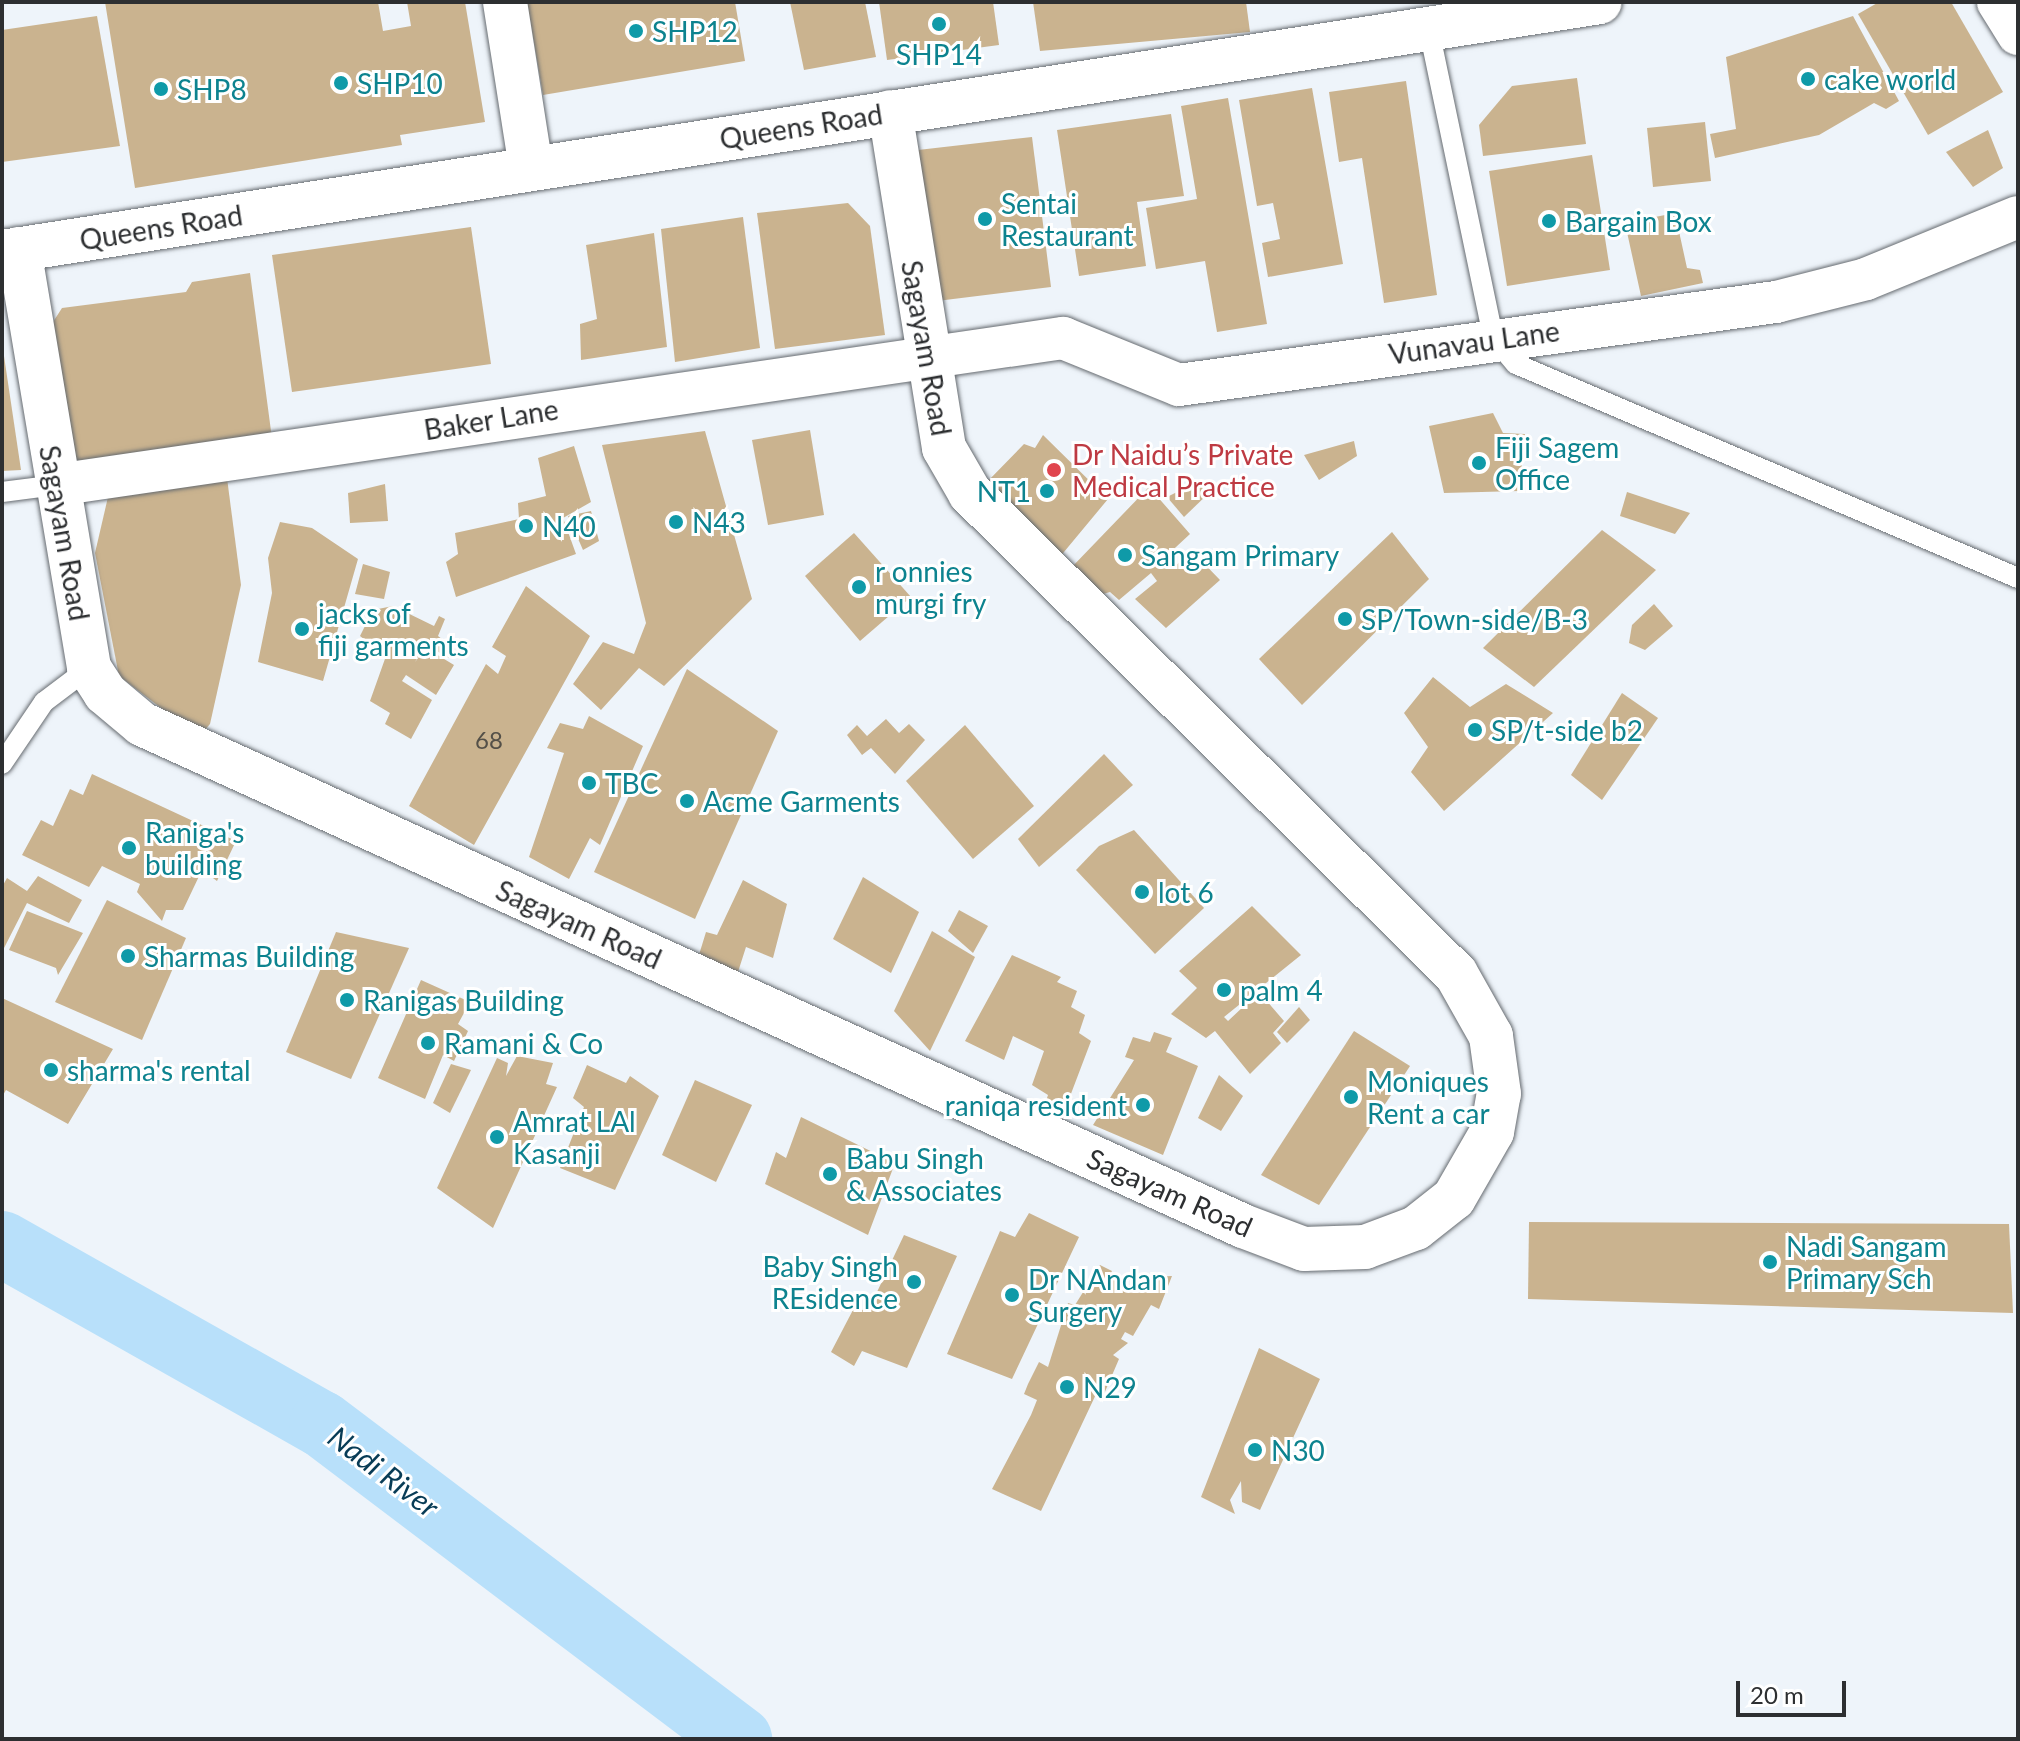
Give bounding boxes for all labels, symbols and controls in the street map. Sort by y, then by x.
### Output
place label: SHP12 [652,14,738,48]
marker: SHP14 [930,15,948,33]
marker: SHP12 [627,22,645,40]
place label: SHP14 [896,37,982,71]
place label: cake world [1824,62,1957,96]
place label: SHP10 [357,66,443,100]
marker: cake world [1799,70,1817,88]
place label: SHP8 [177,72,247,106]
marker: SHP10 [332,74,350,92]
marker: SHP8 [152,80,170,98]
street label: Queens Road [717,97,885,155]
place label: Sentai Restaurant [1001,186,1133,252]
street label: Queens Road [77,198,245,256]
place label: Bargain Box [1565,204,1712,238]
marker: Sentai Restaurant [976,210,994,228]
marker: Bargain Box [1540,212,1558,230]
street label: Sagayam Road [895,258,959,438]
street label: Vunavau Lane [1387,313,1561,371]
street label: Baker Lane [421,392,561,446]
place label: Fiji Sagem Office [1495,430,1619,496]
place label: Dr Naidu’s Private Medical Practice [1072,437,1294,503]
street label: Sagayam Road [33,443,97,623]
marker: Fiji Sagem Office [1470,454,1488,472]
marker: Dr Naidu’s Private Medical Practice [1043,459,1065,481]
place label: NT1 [977,474,1031,508]
marker: NT1 [1038,482,1056,500]
place label: N43 [692,505,746,539]
place label: N40 [542,509,596,543]
marker: N43 [667,513,685,531]
marker: N40 [517,517,535,535]
place label: Sangam Primary [1141,538,1339,572]
marker: Sangam Primary [1116,546,1134,564]
place label: r onnies murgi fry [875,554,986,620]
marker: r onnies murgi fry [850,578,868,596]
place label: jacks of fiji garments [318,596,469,662]
place label: SP/Town-side/B-3 [1361,602,1588,636]
marker: SP/Town-side/B-3 [1336,610,1354,628]
marker: jacks of fiji garments [293,620,311,638]
place label: SP/t-side b2 [1491,713,1643,747]
marker: SP/t-side b2 [1466,721,1484,739]
house number: 68 [475,726,503,754]
place label: TBC [605,766,658,800]
marker: TBC [580,774,598,792]
place label: Acme Garments [703,784,900,818]
marker: Acme Garments [678,792,696,810]
place label: Raniga's building [145,815,244,881]
marker: Raniga's building [120,839,138,857]
street label: Sagayam Road [491,873,667,975]
place label: lot 6 [1158,875,1214,909]
marker: lot 6 [1133,883,1151,901]
place label: Sharmas Building [144,939,354,973]
marker: Sharmas Building [119,947,137,965]
place label: palm 4 [1240,973,1323,1007]
marker: palm 4 [1215,981,1233,999]
place label: Ranigas Building [363,983,564,1017]
marker: Ranigas Building [338,991,356,1009]
place label: Ramani & Co [444,1026,603,1060]
marker: Ramani & Co [419,1034,437,1052]
place label: sharma's rental [67,1053,251,1087]
marker: sharma's rental [42,1061,60,1079]
place label: Moniques Rent a car [1367,1064,1490,1130]
place label: raniqa resident [945,1088,1127,1122]
marker: Moniques Rent a car [1342,1088,1360,1106]
marker: raniqa resident [1134,1096,1152,1114]
place label: Amrat LAl Kasanji [513,1104,636,1170]
marker: Amrat LAl Kasanji [488,1128,506,1146]
place label: Babu Singh & Associates [846,1141,1003,1207]
street label: Sagayam Road [1082,1141,1258,1243]
marker: Babu Singh & Associates [821,1165,839,1183]
place label: Nadi Sangam Primary Sch [1786,1229,1946,1295]
place label: Baby Singh REsidence [762,1249,898,1315]
marker: Nadi Sangam Primary Sch [1761,1253,1779,1271]
place label: Dr NAndan Surgery [1028,1262,1167,1328]
marker: Baby Singh REsidence [905,1273,923,1291]
marker: Dr NAndan Surgery [1003,1286,1021,1304]
place label: N29 [1083,1370,1137,1404]
marker: N29 [1058,1378,1076,1396]
water label: Nadi River [322,1418,446,1524]
place label: N30 [1271,1433,1325,1467]
marker: N30 [1246,1441,1264,1459]
scale bar [1740,1665,1850,1715]
text: 20 m [1750,1680,1804,1709]

